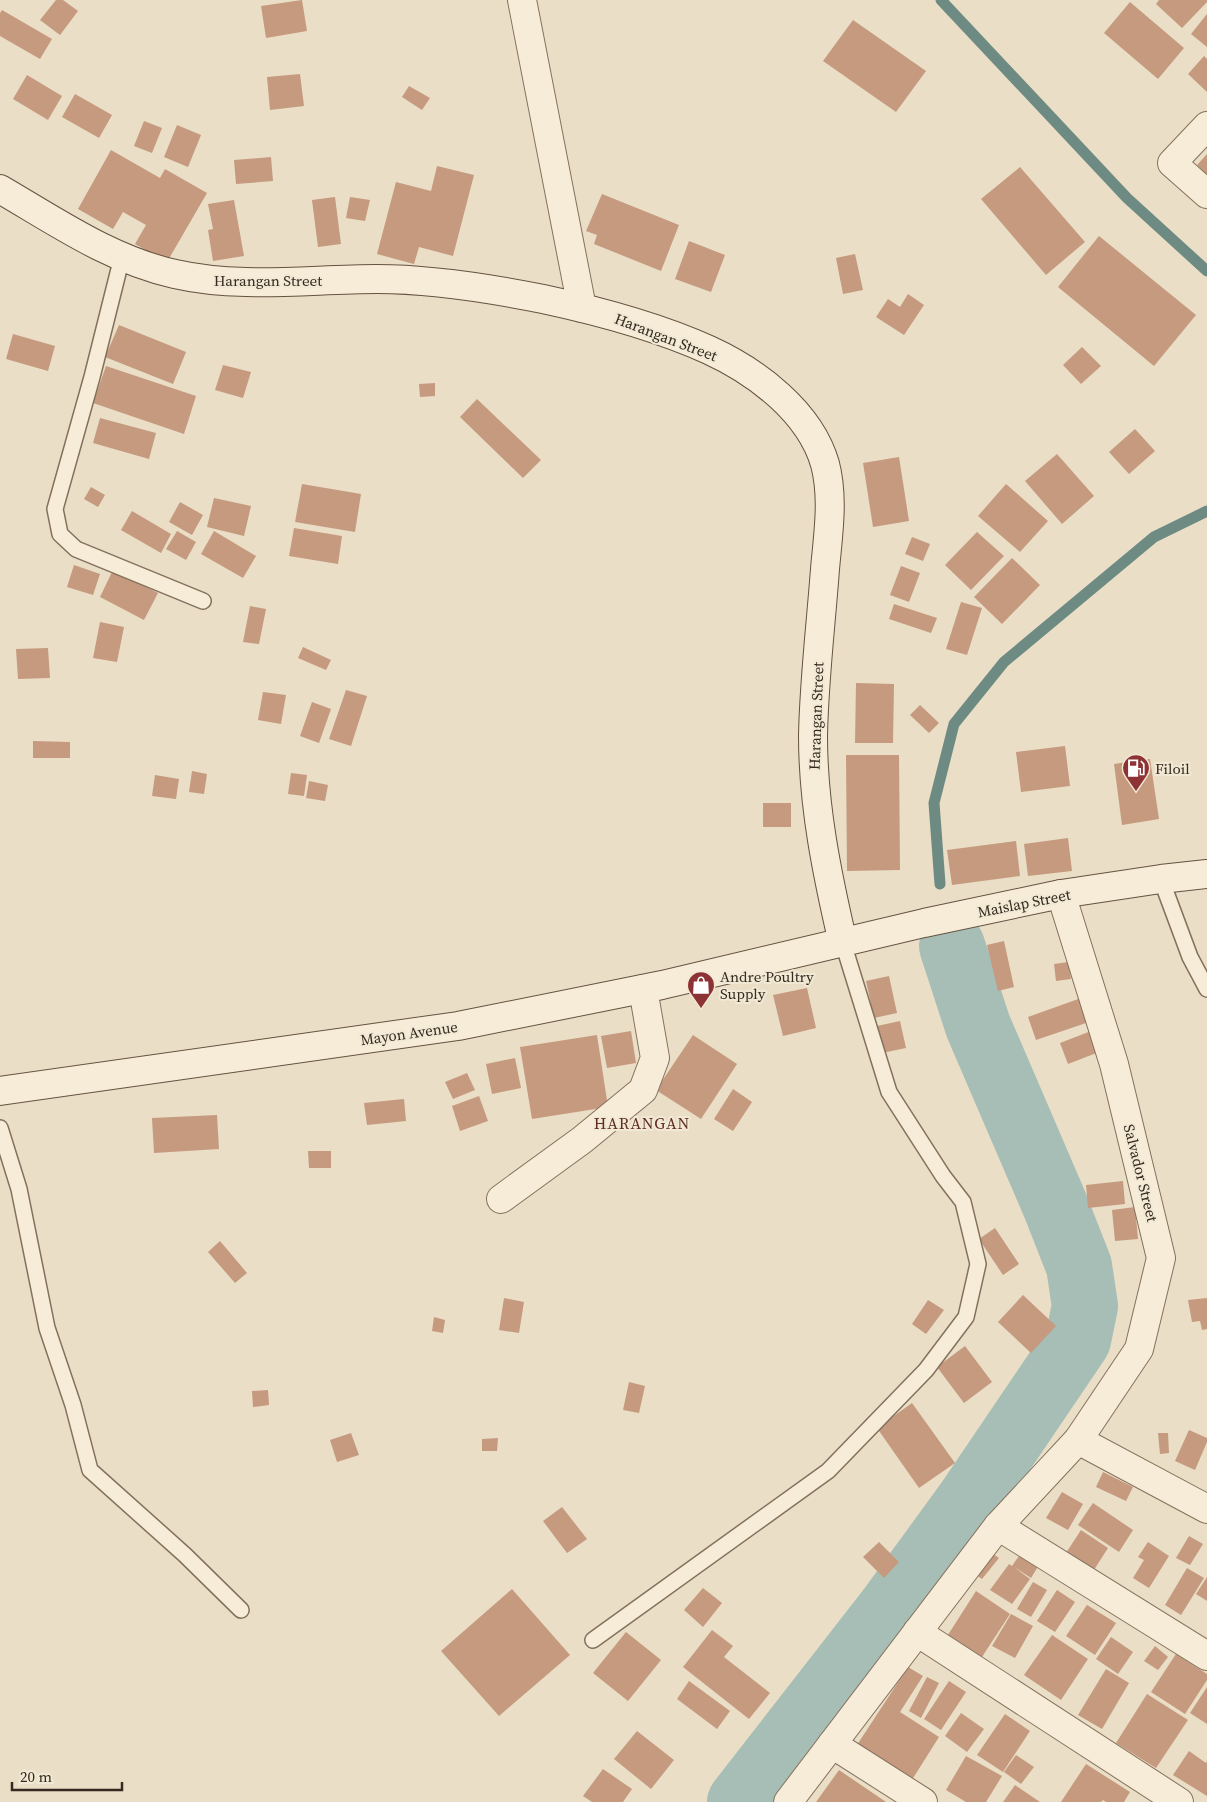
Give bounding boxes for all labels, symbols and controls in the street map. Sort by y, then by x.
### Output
street label: Harangan Street [214,270,322,291]
street label: Harangan Street [612,308,720,366]
street label: Harangan Street [804,661,828,770]
fuel station icon: Filoil [1121,753,1151,792]
place label: Filoil [1155,758,1190,779]
street label: Maislap Street [976,884,1072,922]
place label: Andre Poultry Supply [720,966,814,1004]
shop icon: Andre Poultry Supply [686,970,716,1009]
street label: Mayon Avenue [359,1016,459,1050]
district label: HARANGAN [594,1112,690,1134]
street label: Salvador Street [1119,1122,1163,1224]
scale bar [12,1760,122,1792]
text: 20 m [20,1766,52,1787]

